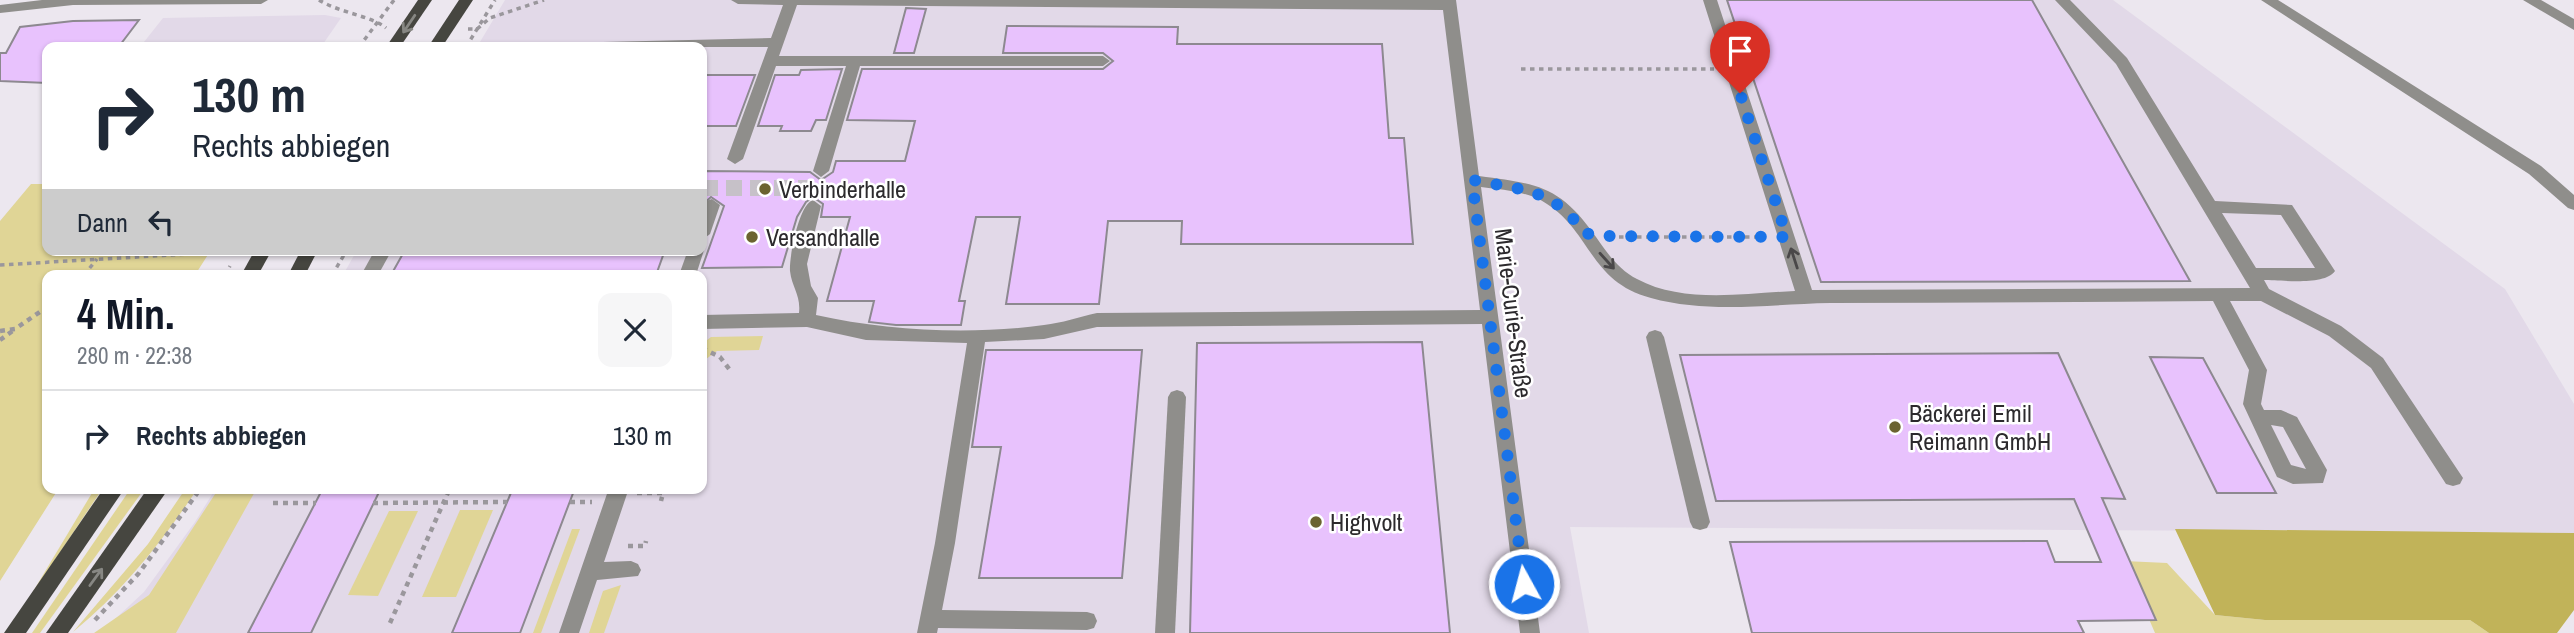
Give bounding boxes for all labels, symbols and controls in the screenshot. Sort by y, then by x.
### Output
one-way arrow [402,14,416,33]
pin [1710,21,1770,93]
icon: arrive [1721,32,1759,70]
text: 130 m [192,61,306,127]
icon: right [77,70,168,161]
text: Rechts abbiegen [192,124,390,167]
place label: Verbinderhalle [779,173,906,205]
marker: Verbinderhalle [757,181,773,197]
icon: left [142,203,180,241]
text: Dann [77,205,128,240]
place label: Versandhalle [766,221,880,253]
street label: Marie-Curie-Straße [1488,226,1540,400]
marker: Versandhalle [744,229,760,245]
one-way arrow [1786,247,1799,269]
one-way arrow [1599,252,1615,270]
text: 4 Min. [77,286,175,342]
button: close [598,293,672,367]
text: 280 m · 22:38 [77,340,192,371]
place label: Bäckerei Emil Reimann GmbH [1909,397,2051,457]
icon: right [77,417,115,455]
text: Rechts abbiegen [136,418,307,453]
text: 130 m [613,418,672,453]
marker: Bäckerei Emil Reimann GmbH [1887,419,1903,435]
place label: Highvolt [1330,506,1403,538]
marker: Highvolt [1308,514,1324,530]
position arrow [1487,547,1561,621]
one-way arrow [89,568,103,587]

